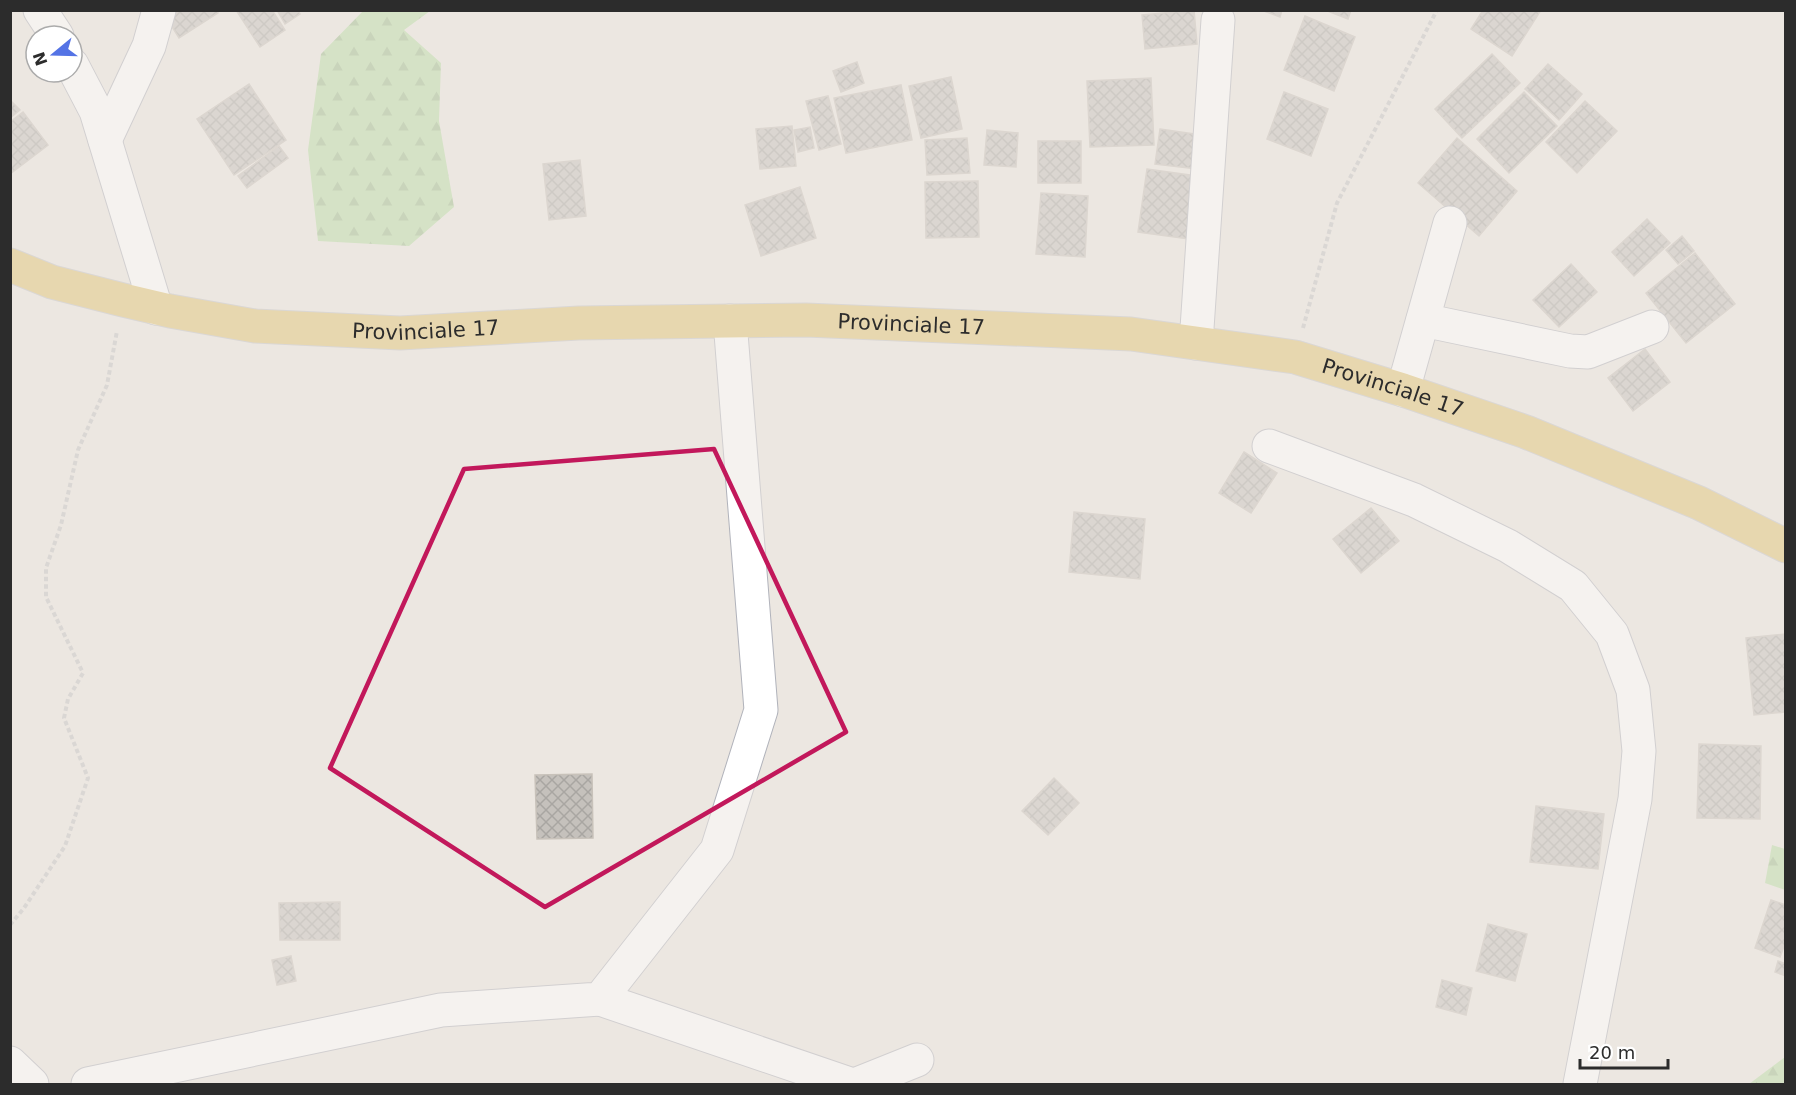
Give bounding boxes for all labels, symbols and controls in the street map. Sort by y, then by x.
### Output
north arrow [24,24,84,84]
text: N [29,49,51,68]
street label: Provinciale 17 [837,309,985,340]
street label: Provinciale 17 [351,315,500,345]
street label: Provinciale 17 [1319,354,1467,422]
scale bar [1580,1032,1668,1070]
text: 20 m [1589,1042,1635,1063]

